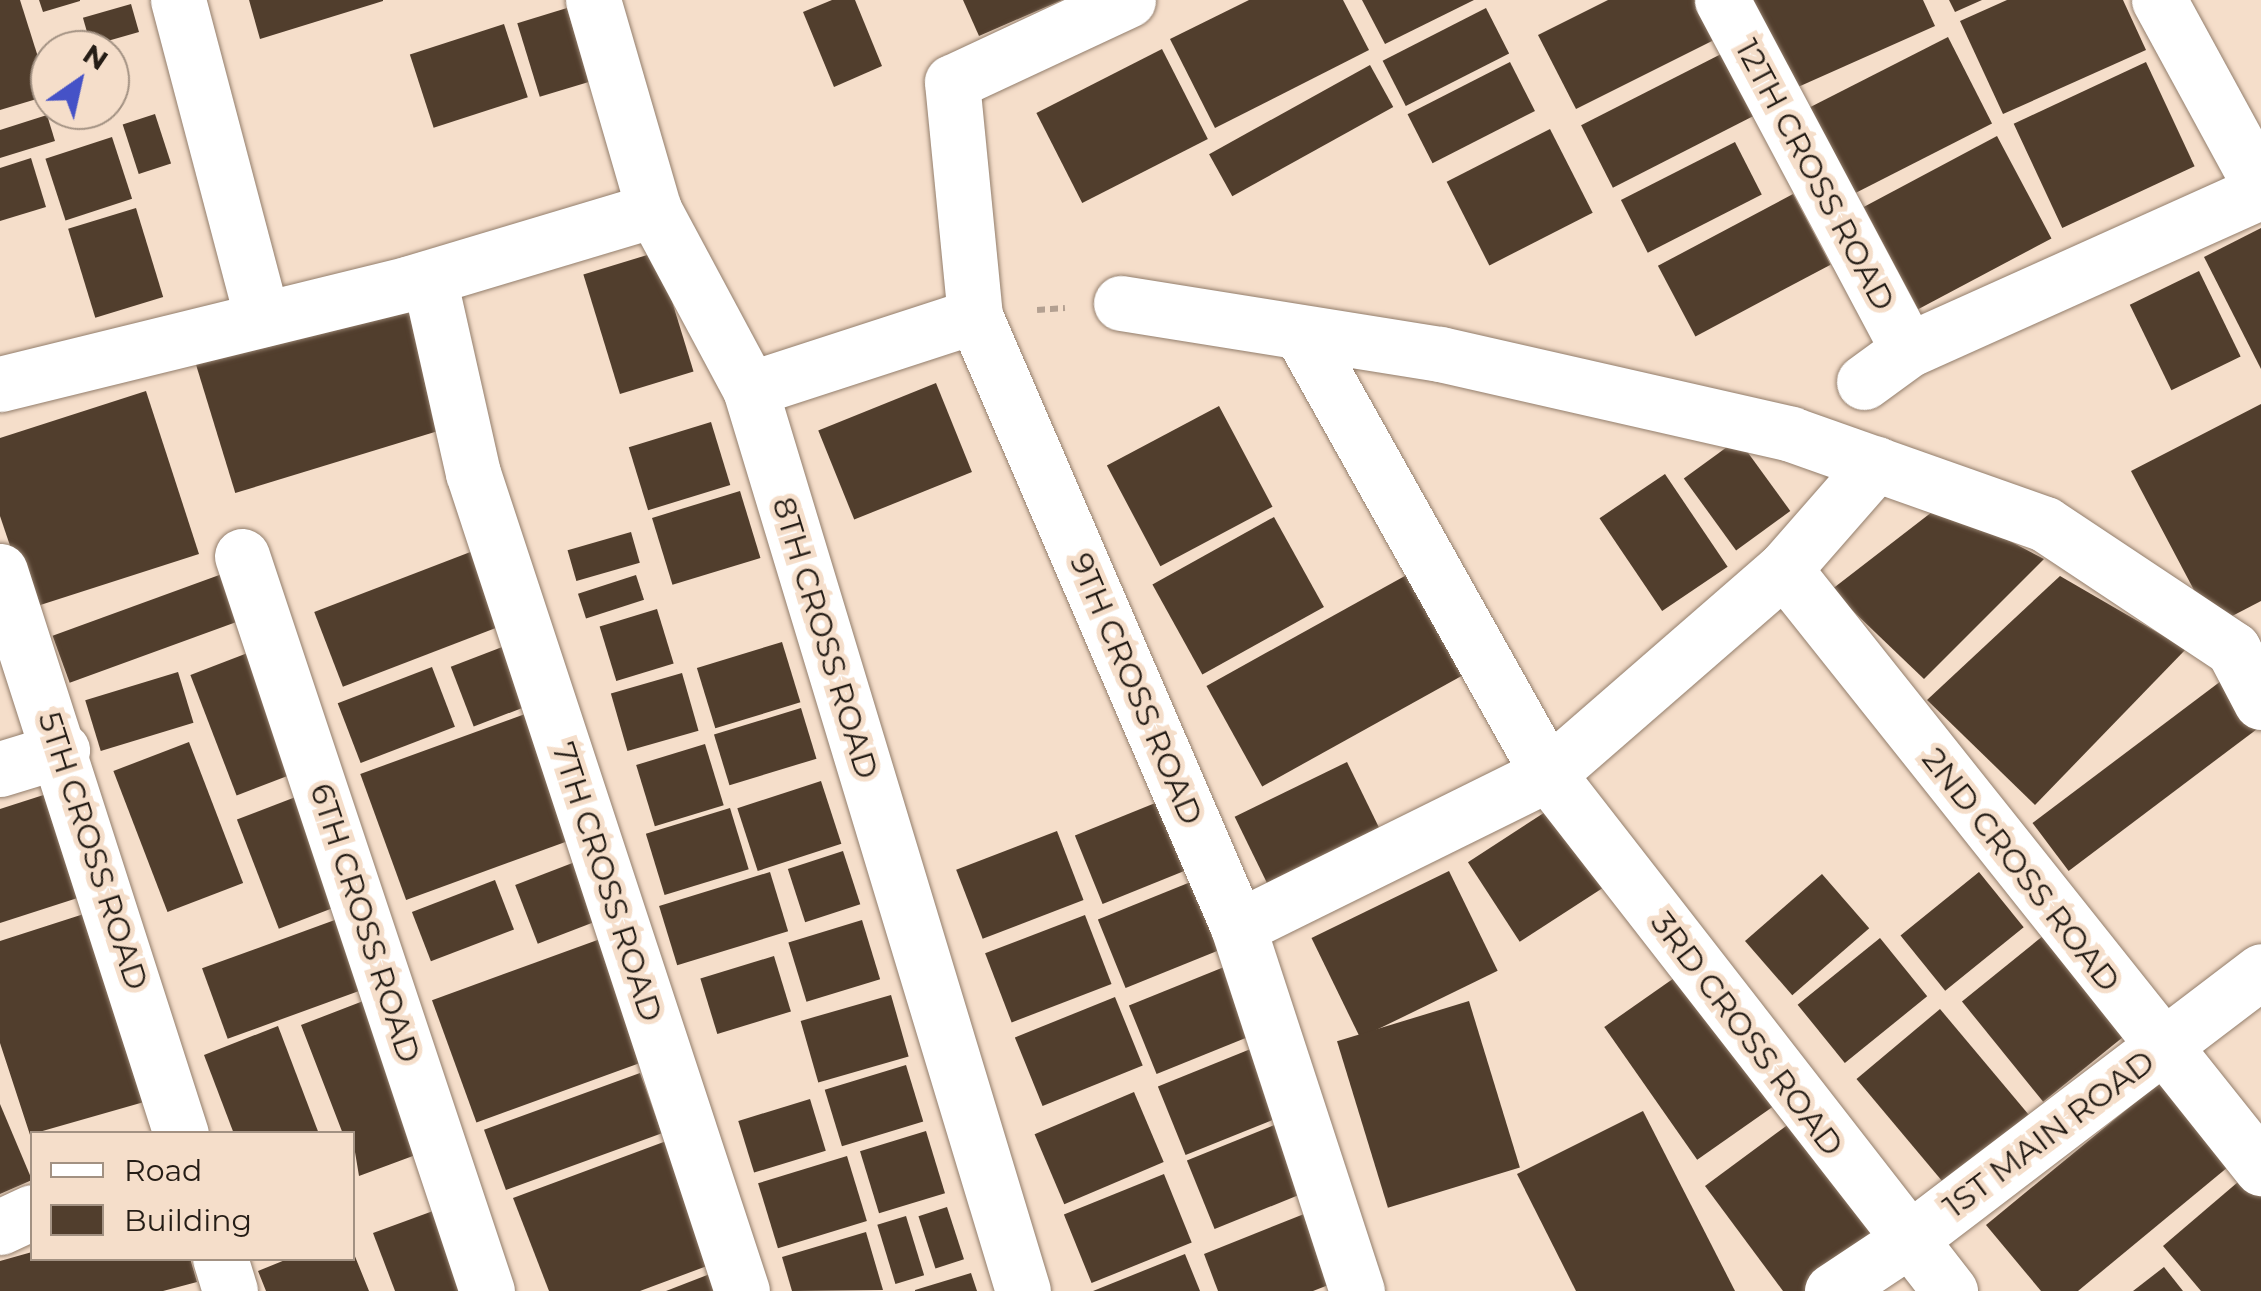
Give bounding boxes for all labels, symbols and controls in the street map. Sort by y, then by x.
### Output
north arrow [30,30,130,130]
street label: 12TH CROSS ROAD [1727,33,1903,317]
text: N [77,36,115,77]
street label: 8TH CROSS ROAD [764,493,886,783]
street label: 9TH CROSS ROAD [1061,548,1211,830]
street label: 5TH CROSS ROAD [30,707,156,995]
street label: 7TH CROSS ROAD [544,738,670,1026]
street label: 2ND CROSS ROAD [1914,741,2128,999]
street label: 6TH CROSS ROAD [302,779,428,1067]
street label: 3RD CROSS ROAD [1643,904,1851,1164]
street label: 1ST MAIN ROAD [1936,1042,2162,1226]
legend [30,1131,355,1261]
text: Road [124,1152,202,1189]
text: Building [124,1202,252,1239]

